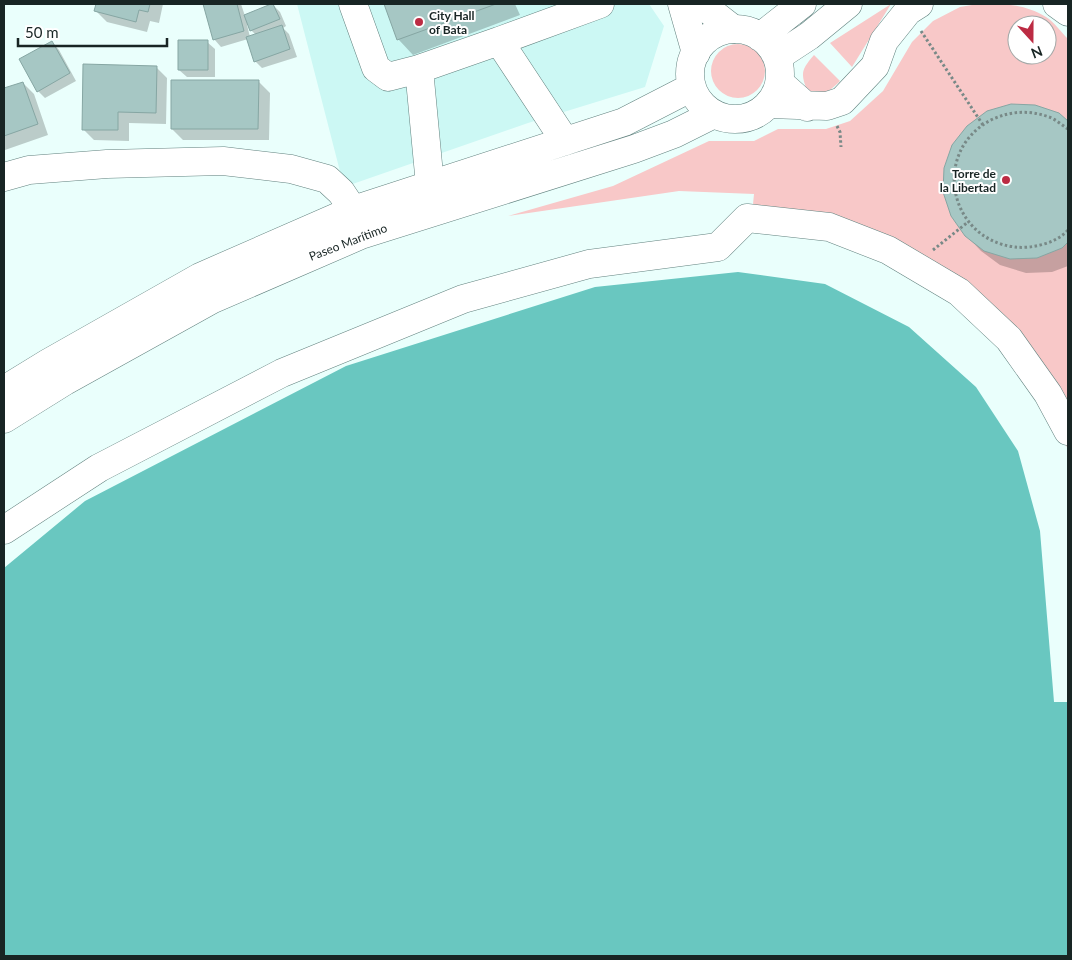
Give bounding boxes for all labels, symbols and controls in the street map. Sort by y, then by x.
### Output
place label: City Hall of Bata [429,8,475,37]
scale bar [18,15,166,47]
north arrow [1007,15,1057,65]
marker: City Hall of Bata [413,16,425,28]
text: 50 m [25,23,59,41]
text: N [1029,43,1045,62]
place label: Torre de la Libertad [940,166,997,195]
marker: Torre de la Libertad [1000,174,1012,186]
street label: Paseo Marítimo [307,220,389,264]

